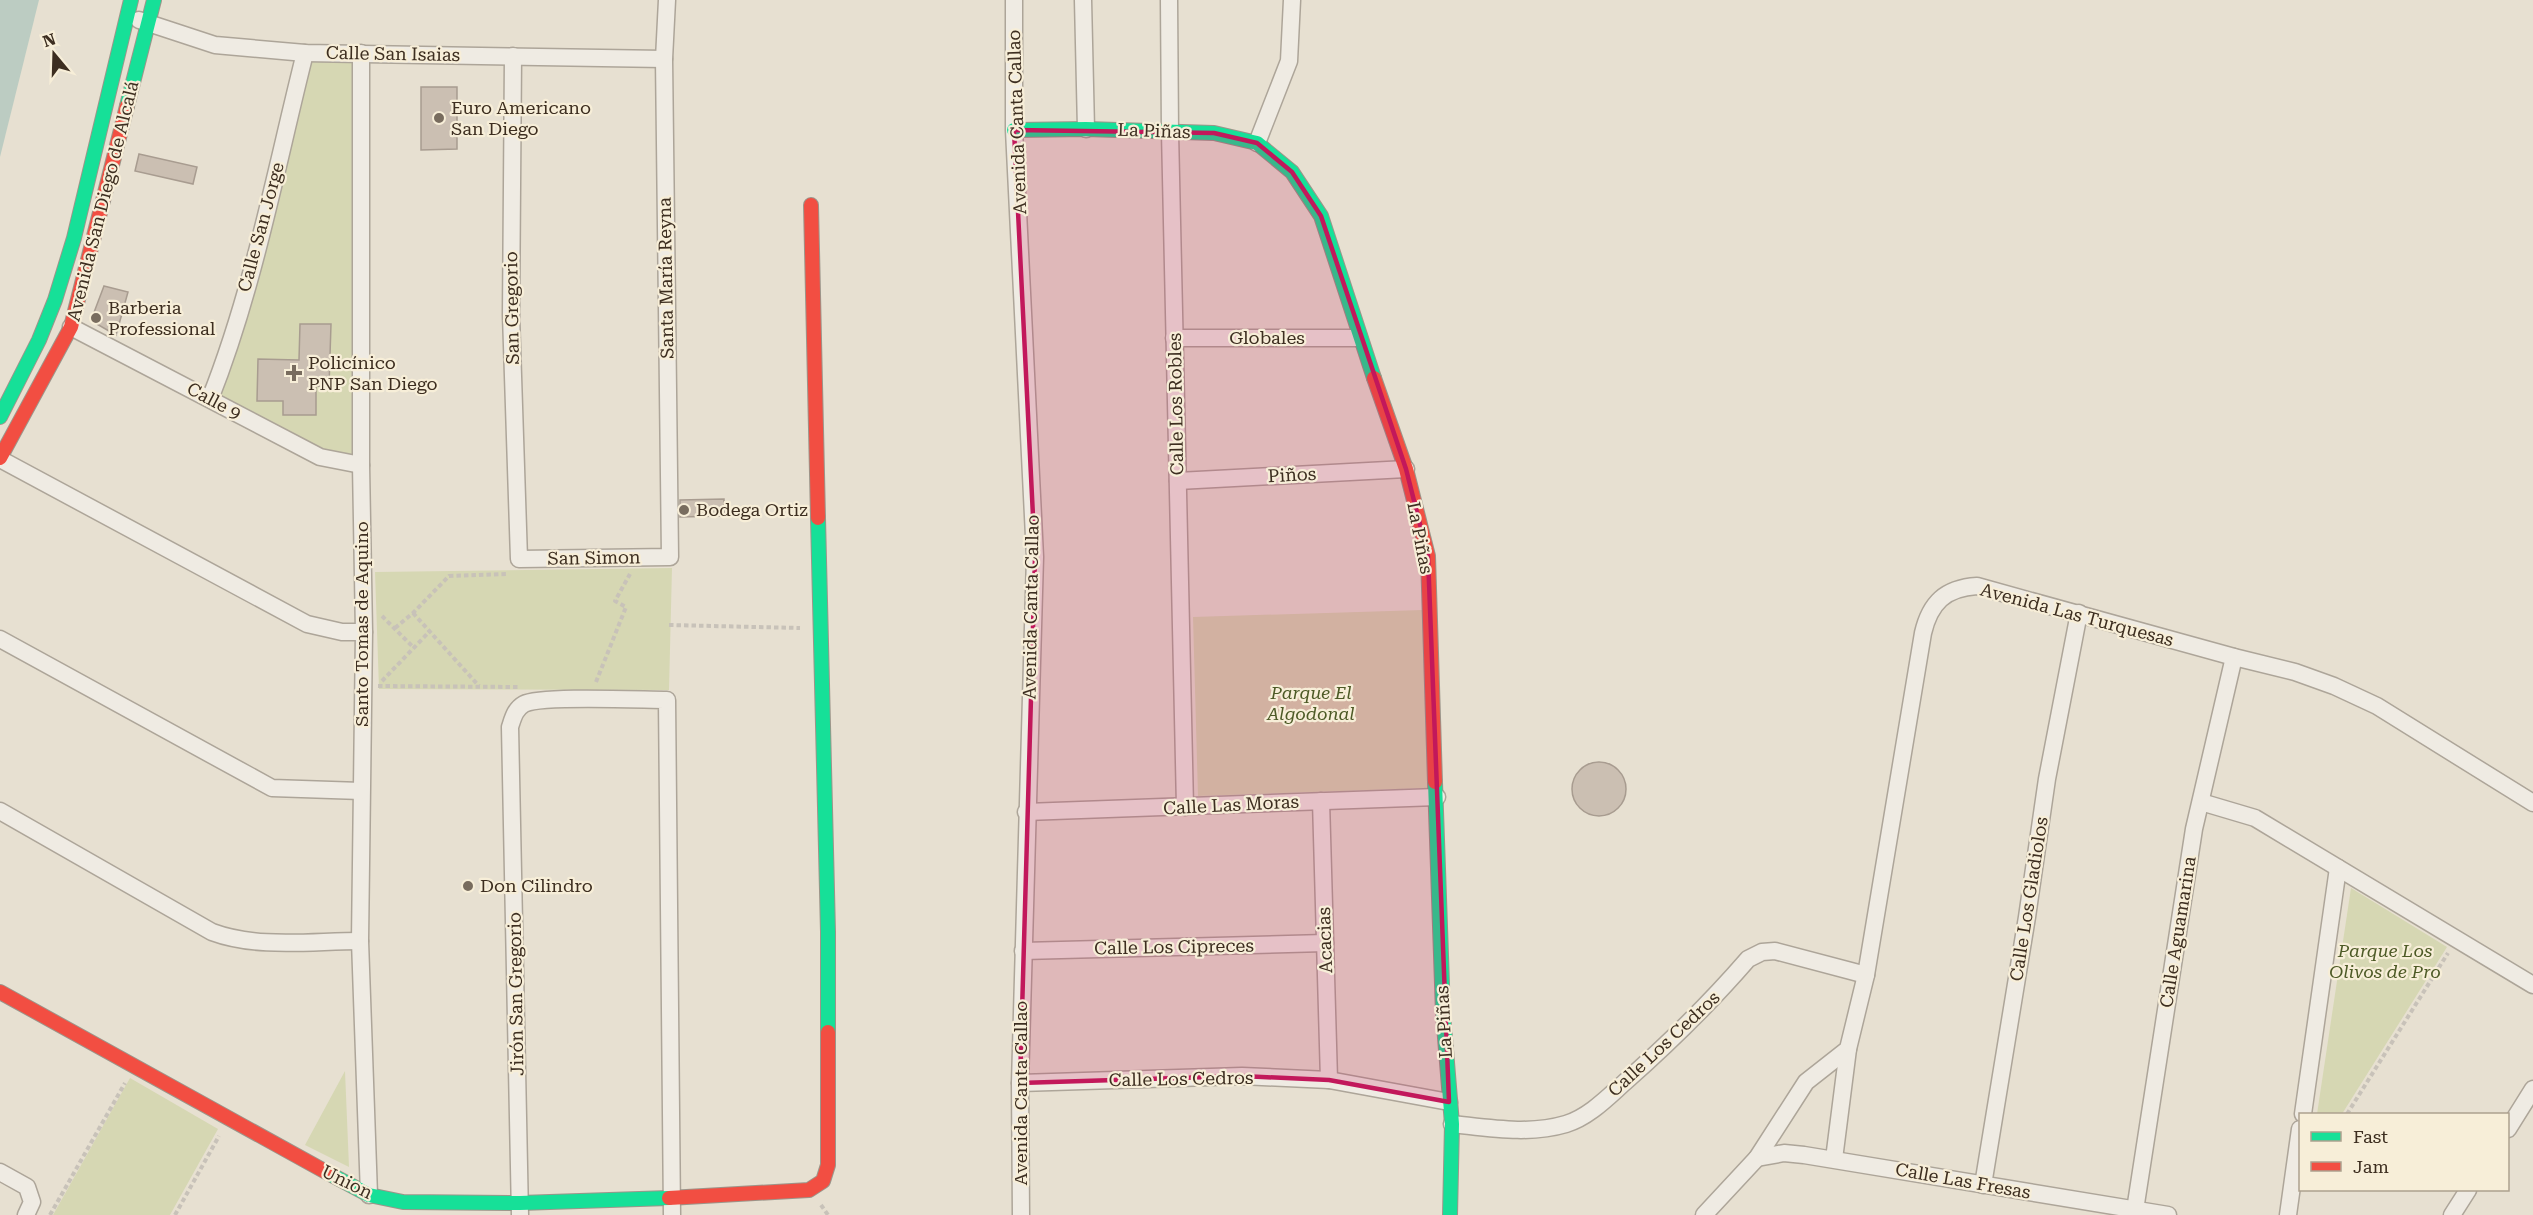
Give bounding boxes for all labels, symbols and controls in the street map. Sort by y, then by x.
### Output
north arrow [24,24,84,84]
text: N [40,29,58,51]
street label: Avenida Canta Callao [1003,29,1030,215]
street label: Calle San Isaias [326,42,460,65]
street label: Avenida San Diego de Alcalá [62,78,143,323]
place label: Euro Americano San Diego [451,97,591,139]
marker: Euro Americano San Diego [432,111,446,125]
street label: La Piñas [1117,119,1191,142]
street label: Calle San Jorge [233,160,288,294]
street label: Santa María Reyna [654,197,677,359]
street label: San Gregorio [500,251,523,365]
place label: Barberia Professional [108,297,216,339]
marker: Barberia Professional [89,311,103,325]
street label: Globales [1229,327,1305,348]
street label: Calle Los Robles [1164,333,1187,475]
place label: Policínico PNP San Diego [308,352,438,394]
marker: Policínico PNP San Diego [285,364,303,382]
street label: Calle 9 [184,378,245,424]
street label: Piños [1267,463,1317,486]
place label: Bodega Ortiz [696,499,808,520]
street label: La Piñas [1403,500,1438,576]
marker: Bodega Ortiz [677,503,691,517]
street label: Avenida Canta Callao [1018,514,1043,700]
street label: Santo Tomas de Aquino [351,521,372,727]
street label: San Simon [547,546,641,569]
street label: Avenida Las Turquesas [1978,579,2176,650]
park label: Parque El Algodonal [1266,682,1355,724]
street label: Calle Las Moras [1163,790,1299,819]
street label: Calle Los Gladiolos [2005,815,2052,983]
street label: Calle Aguamarina [2155,855,2200,1009]
place label: Don Cilindro [480,875,593,896]
marker: Don Cilindro [461,879,475,893]
street label: Acacias [1313,906,1336,974]
street label: Jirón San Gregorio [504,912,527,1076]
street label: Calle Los Cipreces [1094,935,1254,958]
park label: Parque Los Olivos de Pro [2329,940,2441,982]
street label: La Piñas [1431,985,1456,1059]
street label: Calle Los Cedros [1603,987,1724,1101]
street label: Avenida Canta Callao [1010,1001,1031,1185]
street label: Calle Los Cedros [1108,1067,1254,1090]
legend [2299,1113,2509,1191]
text: Fast [2353,1126,2388,1147]
text: Jam [2353,1156,2389,1177]
street label: Calle Las Fresas [1894,1158,2032,1203]
street label: Union [318,1160,376,1203]

